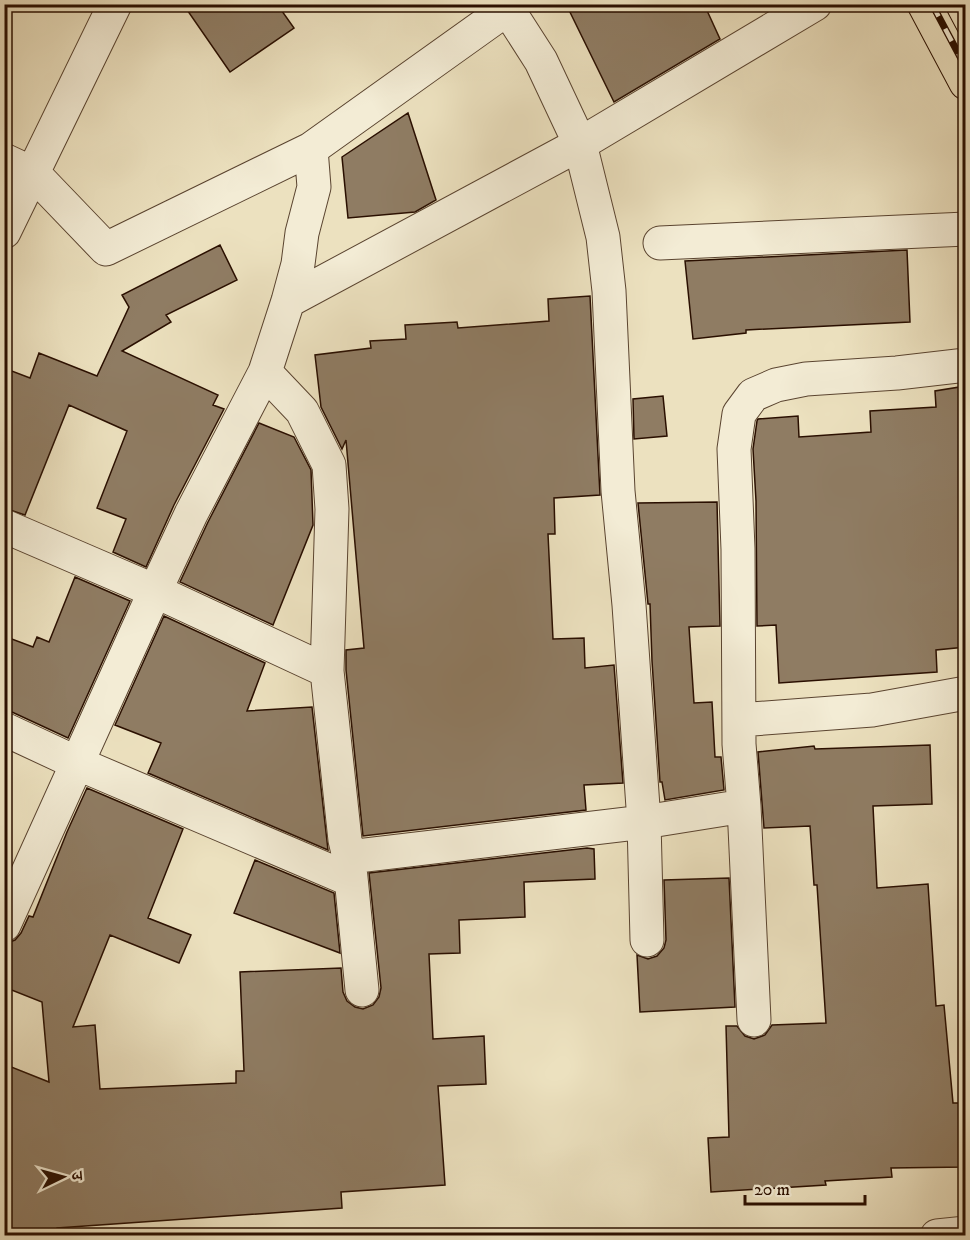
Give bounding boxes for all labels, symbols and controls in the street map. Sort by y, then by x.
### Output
north arrow [33,1147,93,1207]
scale bar [745,1168,865,1206]
text: उ [67,1170,87,1183]
text: 20 m [754,1179,790,1201]

